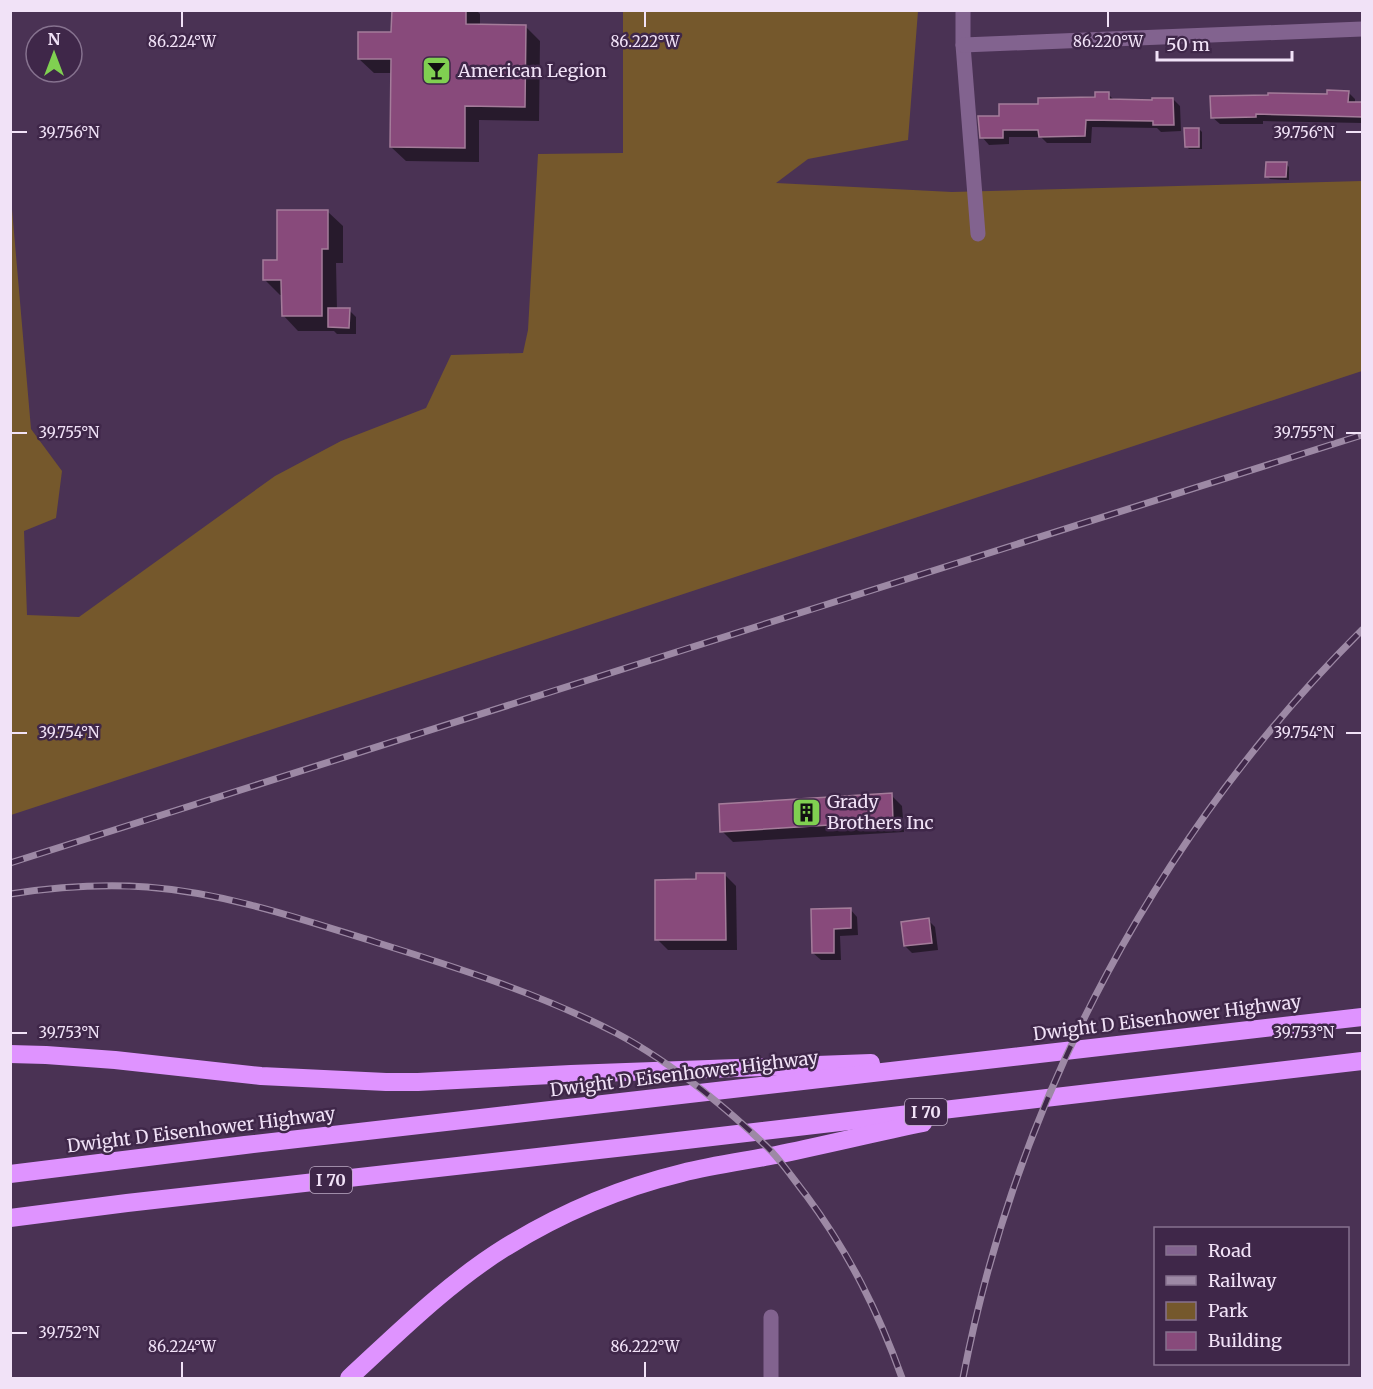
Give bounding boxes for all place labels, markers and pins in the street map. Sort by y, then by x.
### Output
bar icon: American Legion [421,55,453,87]
place label: American Legion [457,59,607,82]
place label: Grady Brothers Inc [827,790,934,834]
building icon: Grady Brothers Inc [790,796,822,828]

